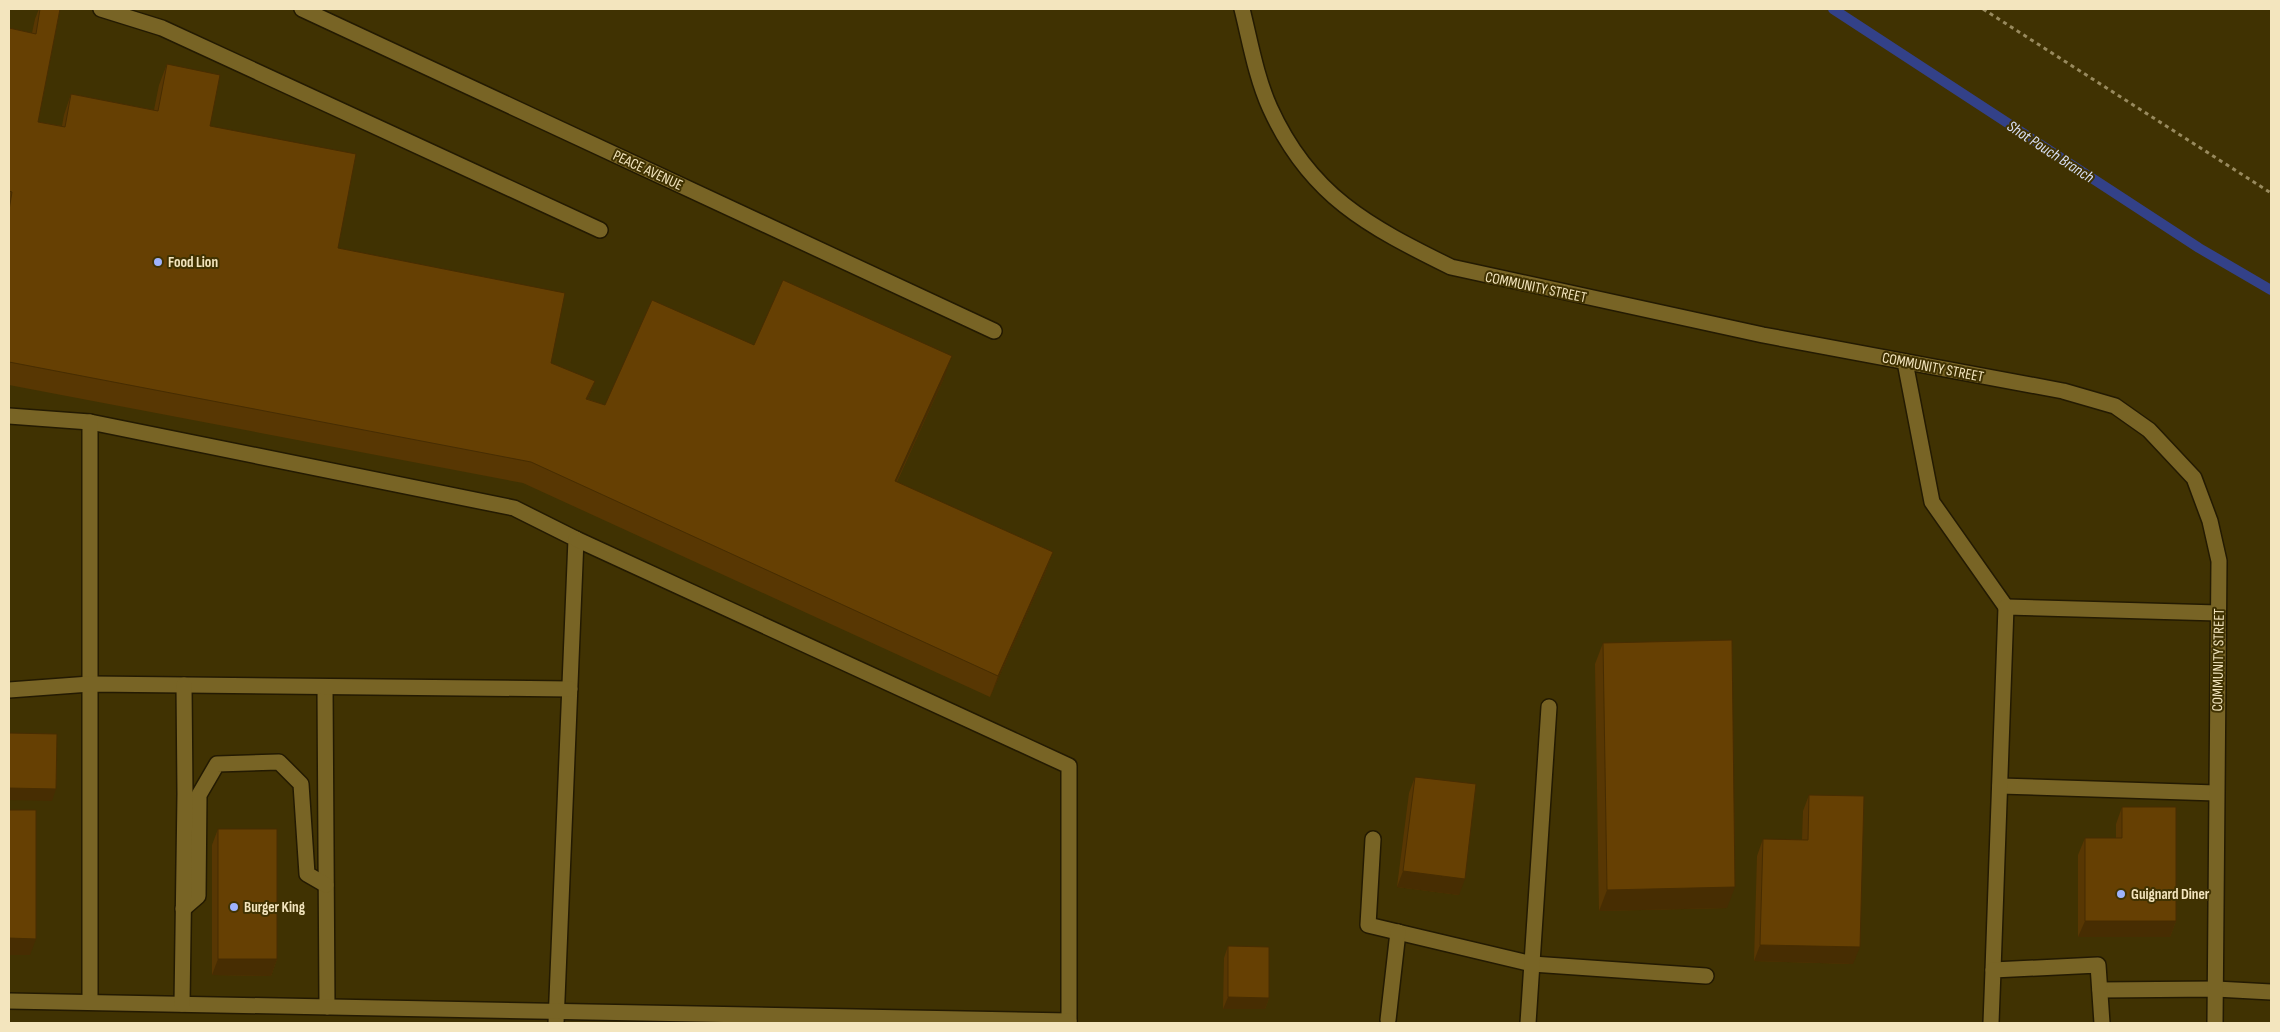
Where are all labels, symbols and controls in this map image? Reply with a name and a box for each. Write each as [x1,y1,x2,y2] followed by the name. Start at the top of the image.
[2003,117,2097,188] water label: Shot Pouch Branch
[610,146,686,195] street label: PEACE AVENUE
[168,253,218,272] place label: Food Lion
[152,256,164,268] marker: Food Lion
[1484,267,1588,307] street label: COMMUNITY STREET
[1881,348,1985,387] street label: COMMUNITY STREET
[2208,608,2229,712] street label: COMMUNITY STREET
[2131,885,2210,904] place label: Guignard Diner
[2115,888,2127,900] marker: Guignard Diner
[244,898,306,917] place label: Burger King
[228,901,240,913] marker: Burger King

